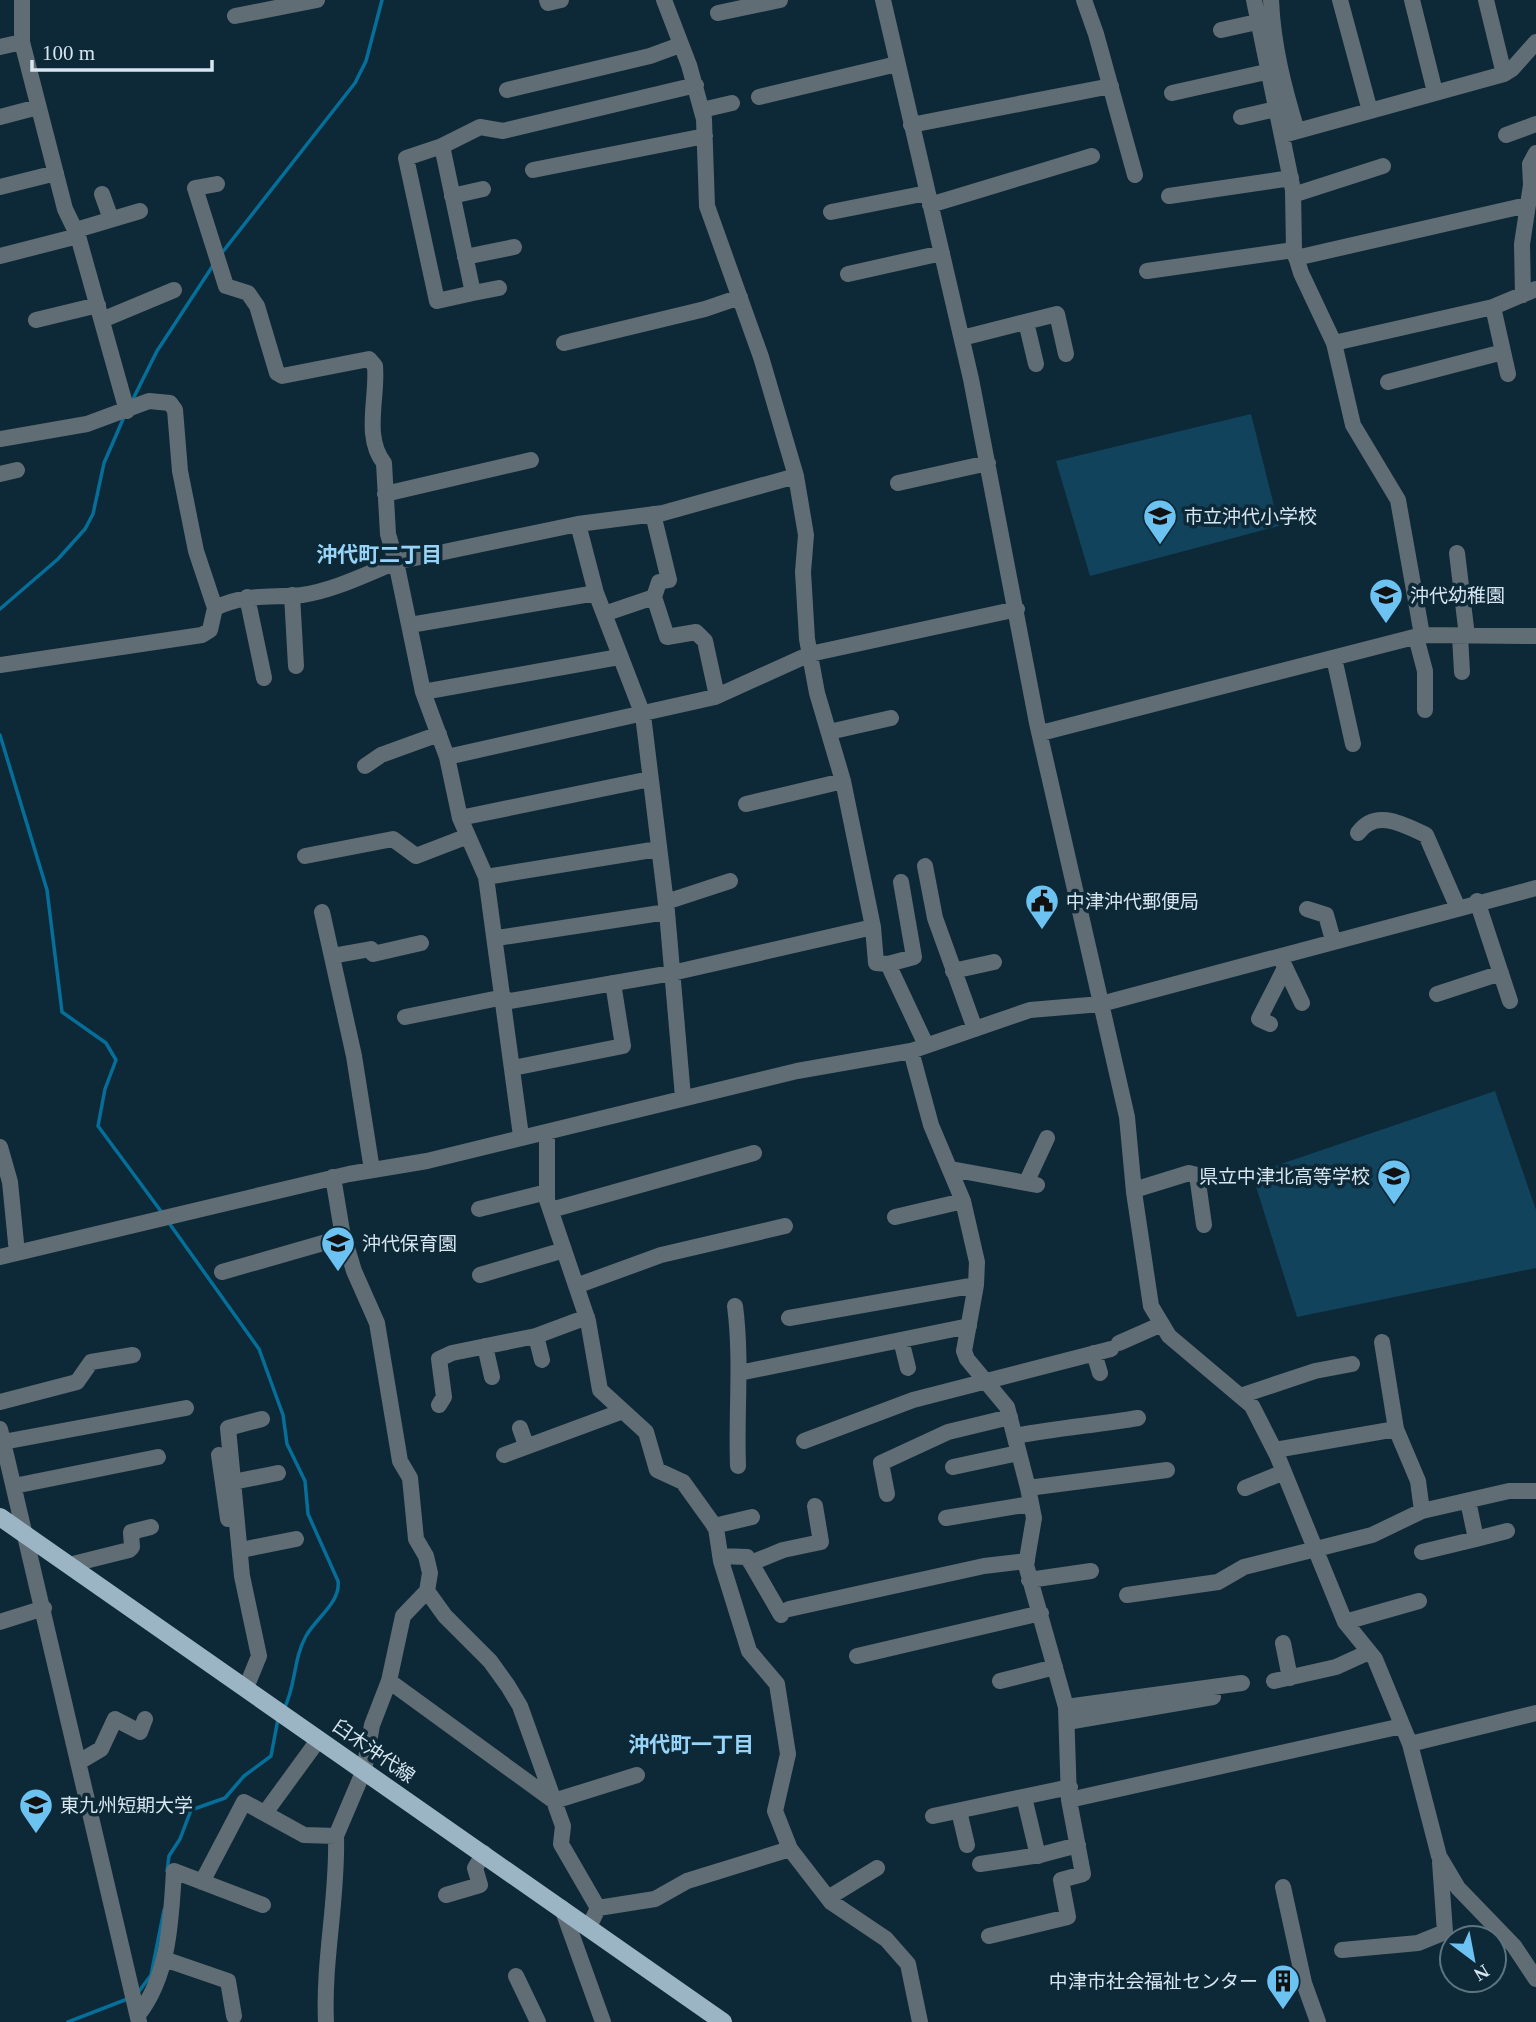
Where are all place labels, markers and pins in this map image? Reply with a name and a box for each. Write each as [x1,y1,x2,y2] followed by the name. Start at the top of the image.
[1141,497,1179,546] school or university icon: 市立沖代小学校
[1184,506,1317,527] place label: 市立沖代小学校
[1367,576,1405,625] school or university icon: 沖代幼稚園
[1410,585,1505,606] place label: 沖代幼稚園
[1023,882,1061,931] public building icon: 中津沖代郵便局
[1066,891,1199,912] place label: 中津沖代郵便局
[1375,1157,1413,1206] school or university icon: 県立中津北高等学校
[1199,1166,1370,1187] place label: 県立中津北高等学校
[319,1224,357,1273] school or university icon: 沖代保育園
[362,1233,457,1254] place label: 沖代保育園
[17,1786,55,1835] school or university icon: 東九州短期大学
[60,1795,193,1816] place label: 東九州短期大学
[1264,1962,1302,2011] building icon: 中津市社会福祉センター
[1049,1971,1258,1992] place label: 中津市社会福祉センター

